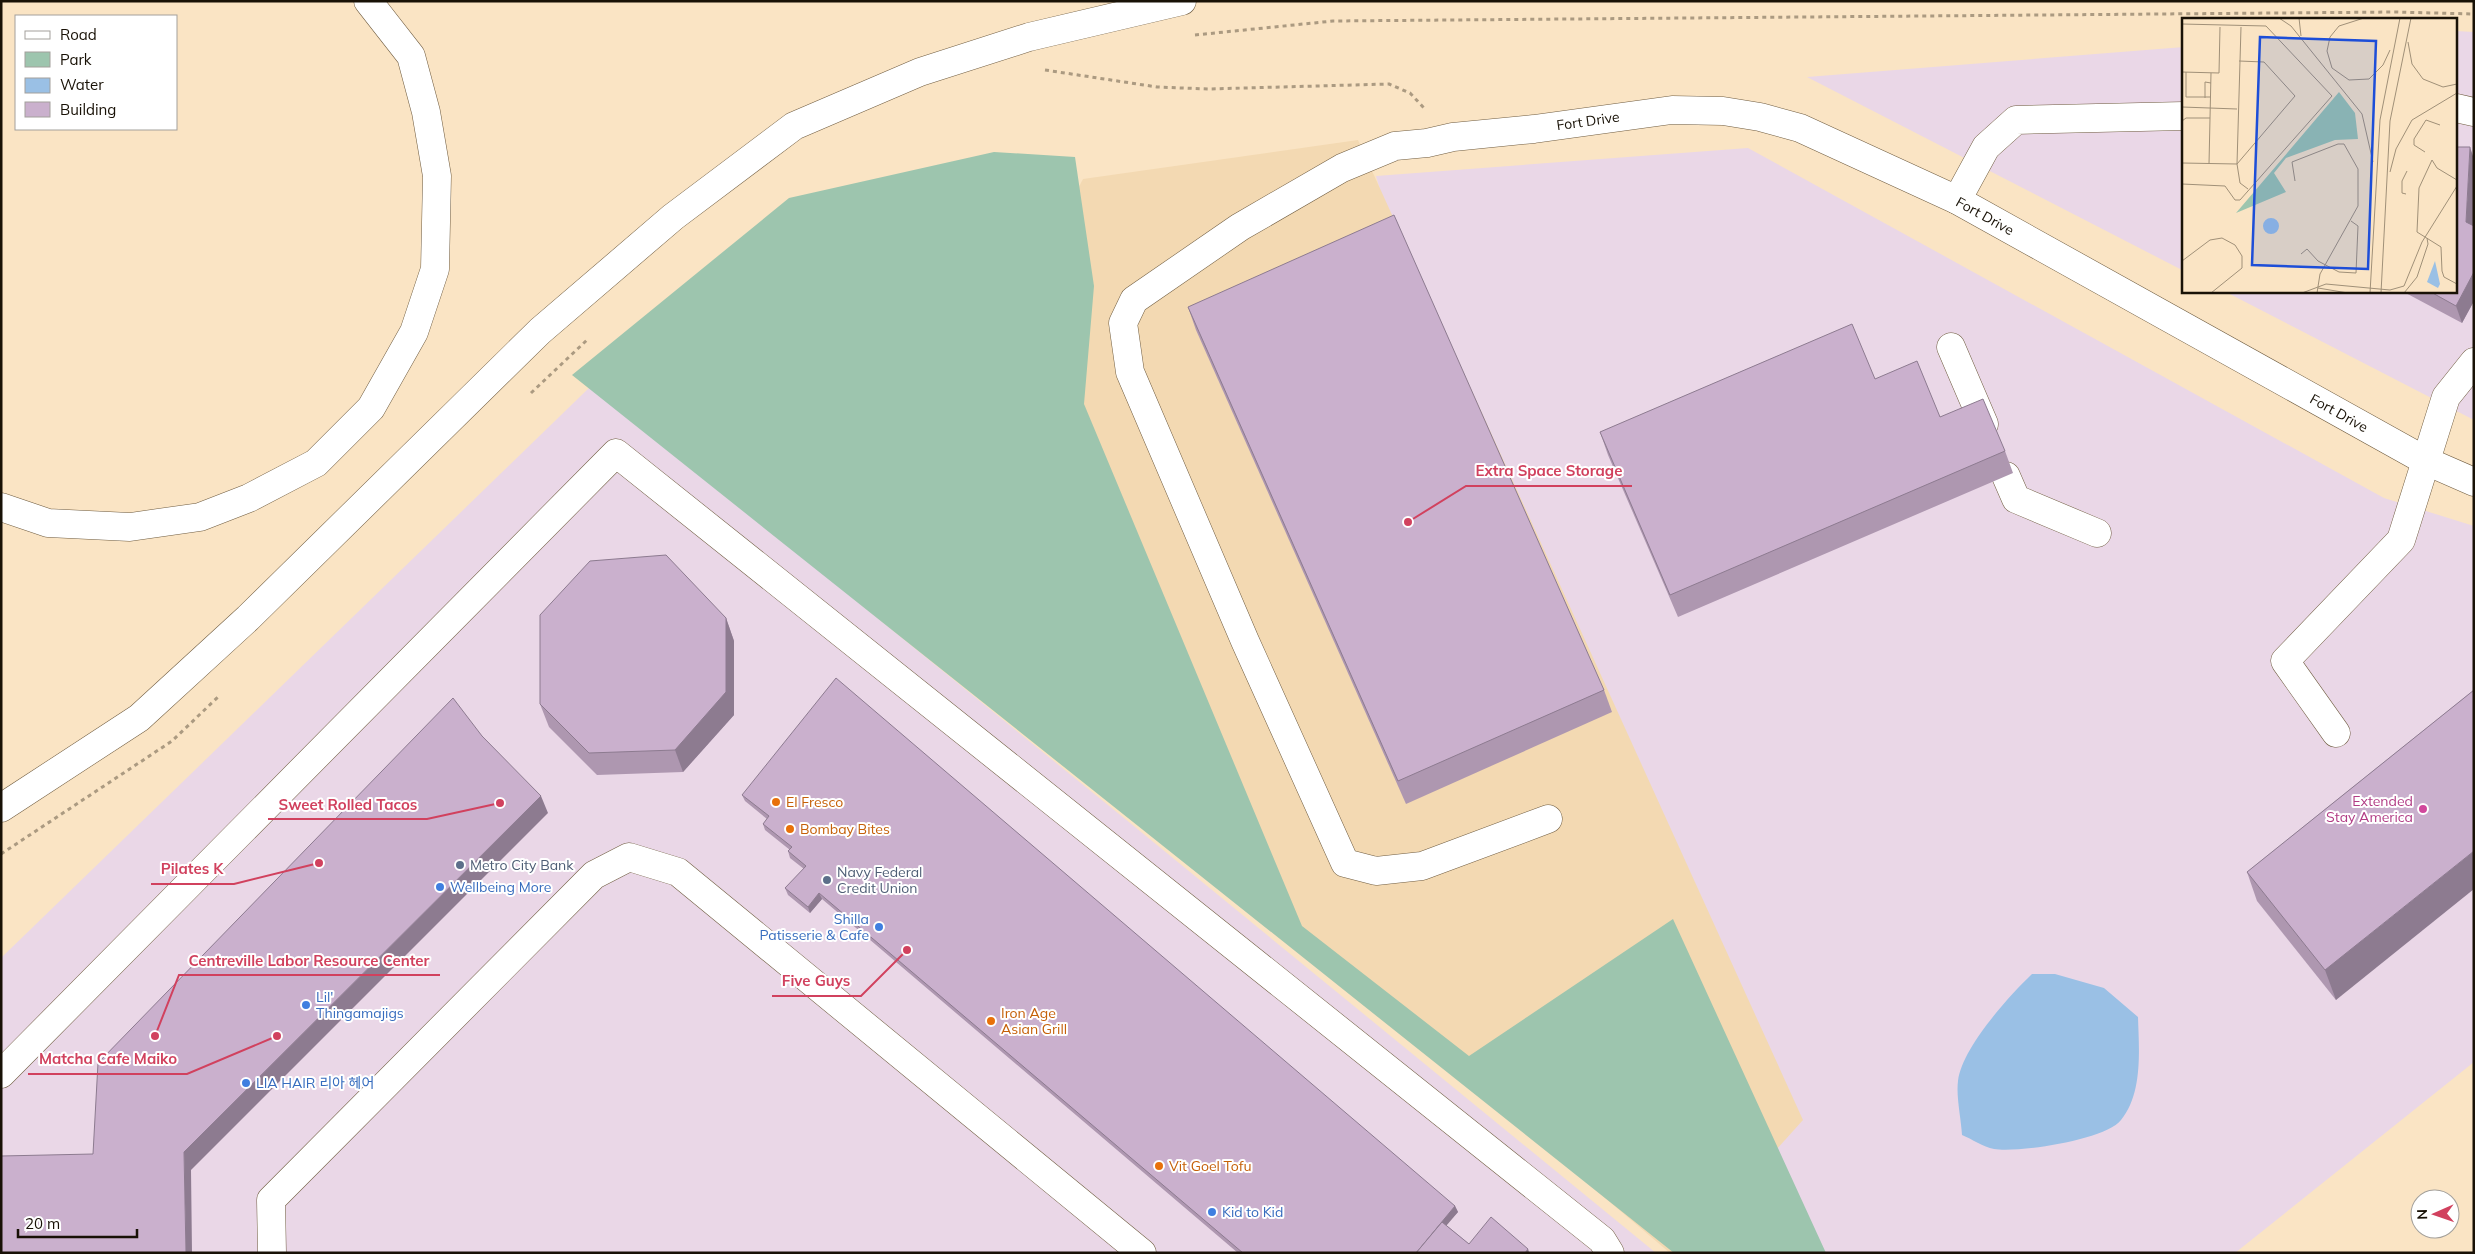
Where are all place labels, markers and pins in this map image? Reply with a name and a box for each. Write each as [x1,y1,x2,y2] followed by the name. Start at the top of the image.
[1466,456,1632,486] callout: Extra Space Storage
[268,789,427,819] callout: Sweet Rolled Tacos
[2326,792,2413,826] place label: Extended Stay America
[786,793,843,811] place label: El Fresco
[770,796,782,808] marker: El Fresco
[2417,803,2429,815] marker: Extended Stay America
[800,820,890,838] place label: Bombay Bites
[784,823,796,835] marker: Bombay Bites
[151,854,234,884] callout: Pilates K
[470,856,574,874] place label: Metro City Bank
[454,859,466,871] marker: Metro City Bank
[837,863,922,897] place label: Navy Federal Credit Union
[821,874,833,886] marker: Navy Federal Credit Union
[450,878,551,896] place label: Wellbeing More
[434,881,446,893] marker: Wellbeing More
[759,910,869,944] place label: Shilla Patisserie & Cafe
[873,921,885,933] marker: Shilla Patisserie & Cafe
[179,945,440,975] callout: Centreville Labor Resource Center
[772,966,861,996] callout: Five Guys
[316,988,404,1022] place label: Lil' Thingamajigs
[300,999,312,1011] marker: Lil' Thingamajigs
[1001,1004,1067,1038] place label: Iron Age Asian Grill
[985,1015,997,1027] marker: Iron Age Asian Grill
[28,1044,187,1074] callout: Matcha Cafe Maiko
[256,1074,374,1092] place label: LIA HAIR 리아 헤어
[240,1077,252,1089] marker: LIA HAIR 리아 헤어
[1169,1157,1252,1175] place label: Vit Goel Tofu
[1153,1160,1165,1172] marker: Vit Goel Tofu
[1222,1203,1283,1221] place label: Kid to Kid
[1206,1206,1218,1218] marker: Kid to Kid

